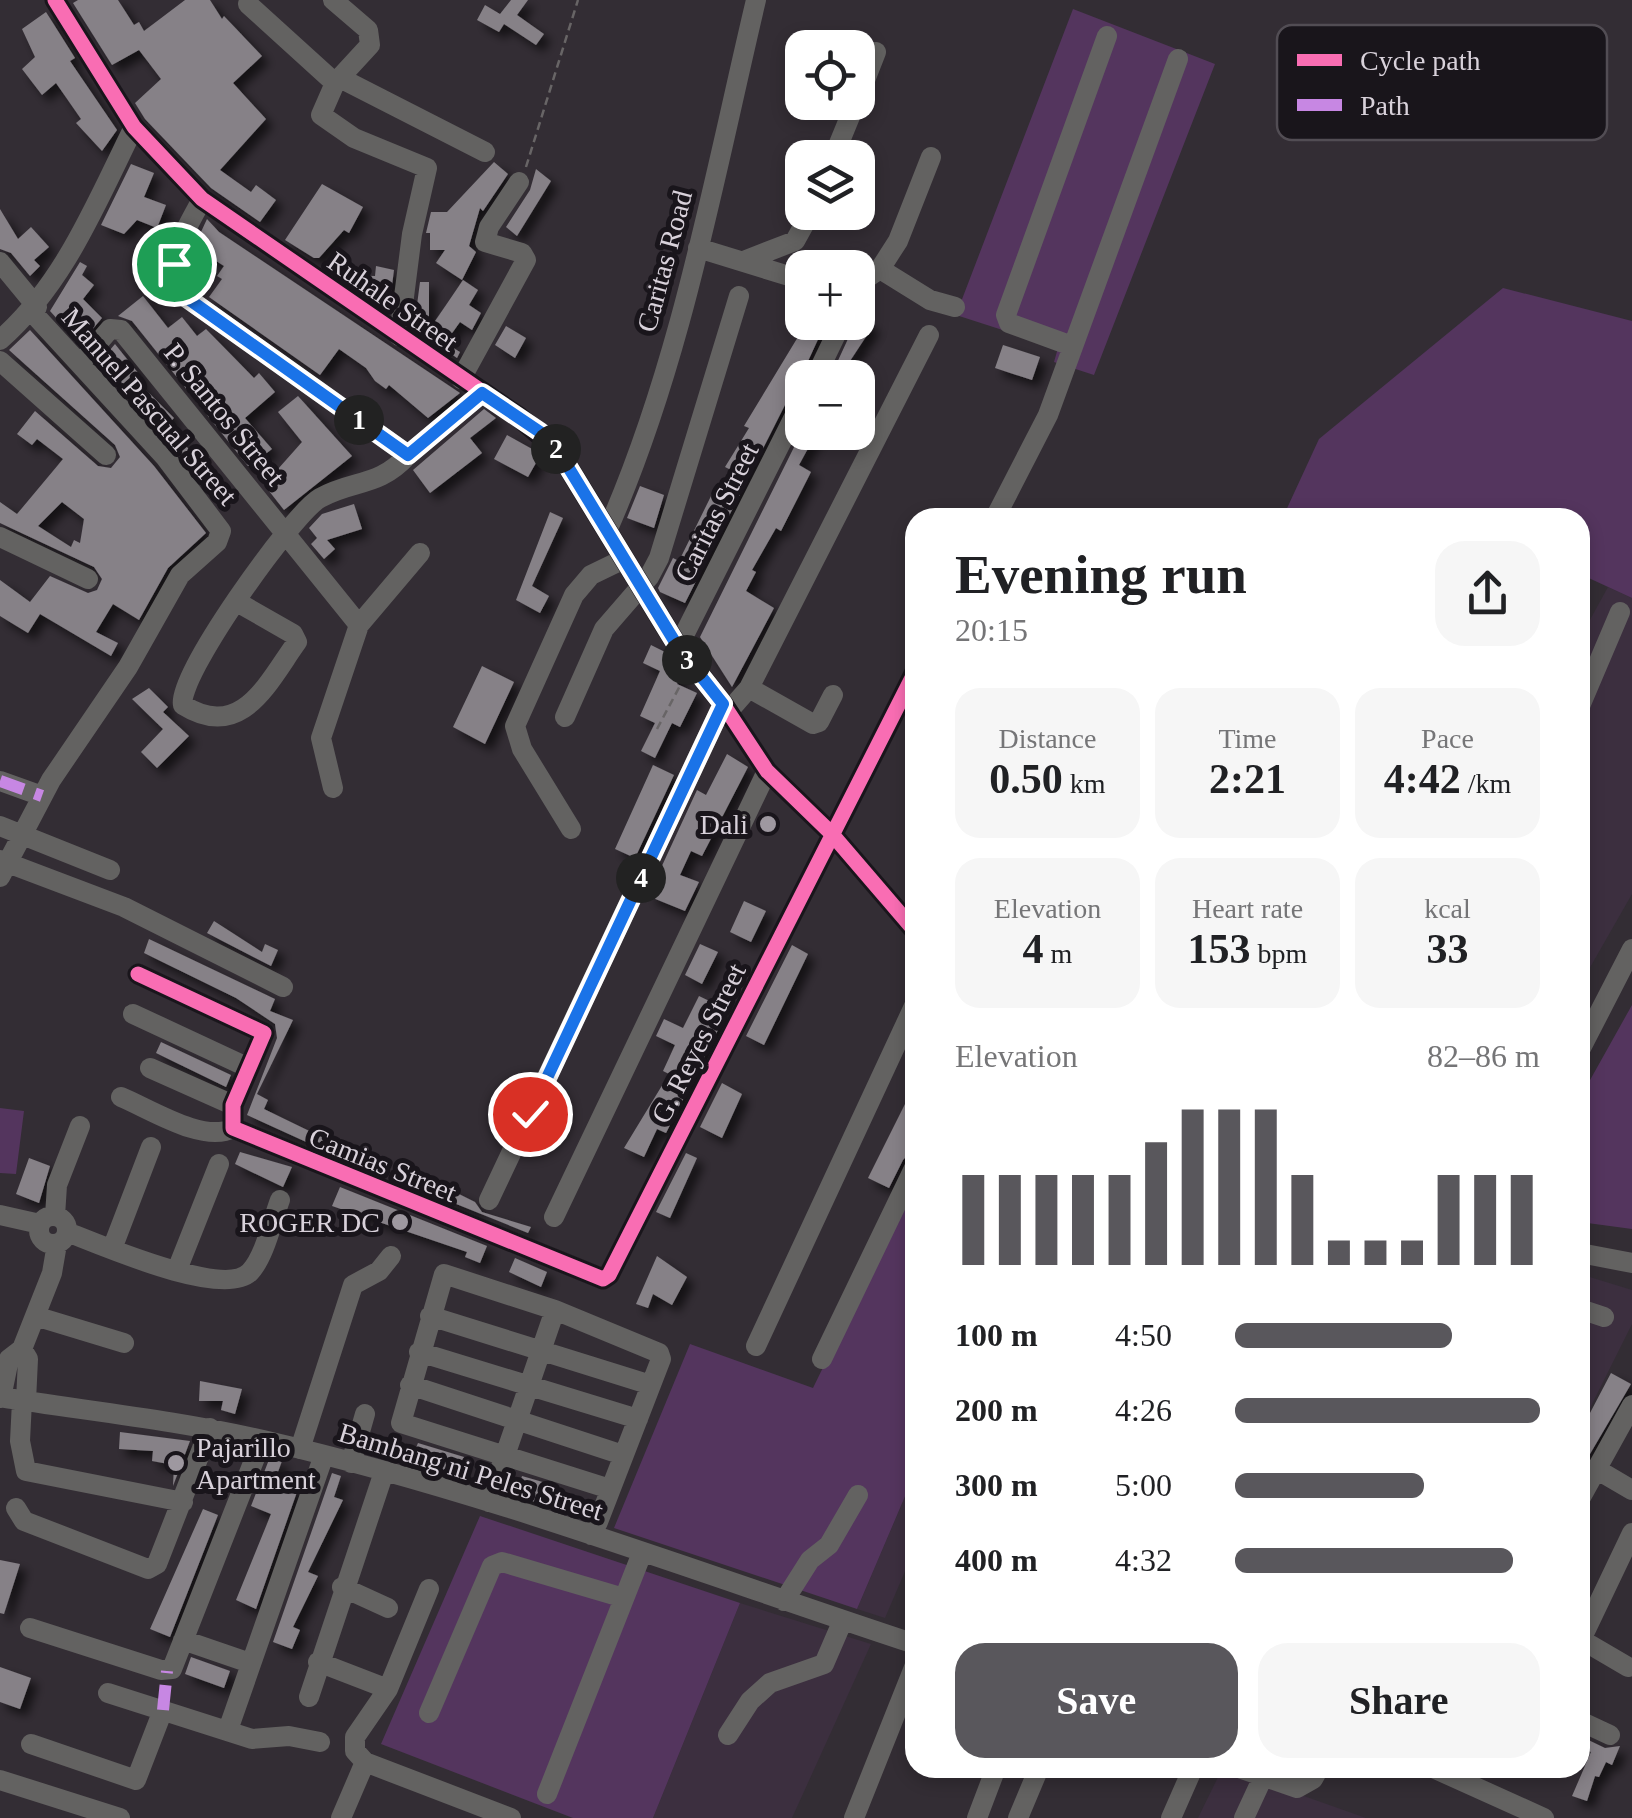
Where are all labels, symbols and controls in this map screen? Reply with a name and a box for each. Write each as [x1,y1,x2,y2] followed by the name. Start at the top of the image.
[1277,25,1607,140] legend
[785,30,875,450] map controls
[785,30,875,120] button: locate
[1360,45,1481,76] text: Cycle path
[1360,90,1410,121] text: Path
[785,140,875,230] button: layers
[631,187,698,335] street label: Caritas Road
[132,222,217,307] pin
[147,237,202,292] icon: arrive
[322,245,464,358] street label: Ruhale Street
[785,250,875,340] button: +
[56,302,244,511] street label: Manuel Pascual Street
[158,337,291,492] street label: P. Santos Street
[785,360,875,450] button: −
[334,395,384,445] pin: 1
[352,404,366,435] text: 1
[531,424,581,474] pin: 2
[549,433,563,464] text: 2
[668,437,765,587] street label: Caritas Street
[1435,541,1540,646] button: share
[955,544,1247,605] text: Evening run
[955,612,1028,648] text: 20:15
[662,635,712,685] pin: 3
[680,644,694,675] text: 3
[999,723,1096,754] text: Distance
[1218,723,1277,754] text: Time
[1421,723,1474,754] text: Pace
[989,756,1063,802] text: 0.50
[1209,756,1286,802] text: 2:21
[1384,756,1461,802] text: 4:42
[1063,768,1106,799] text: km
[1461,768,1511,799] text: /km
[700,809,748,840] place label: Dali
[757,813,779,835] marker: Dali
[616,853,666,903] pin: 4
[634,862,648,893] text: 4
[994,893,1101,924] text: Elevation
[1192,893,1303,924] text: Heart rate
[1424,893,1471,924] text: kcal
[1023,926,1044,972] text: 4
[1188,926,1251,972] text: 153
[1427,926,1469,972] text: 33
[1044,938,1072,969] text: m
[1251,938,1307,969] text: bpm
[645,958,752,1128] street label: G. Reyes Street
[955,1038,1078,1074] text: Elevation
[1427,1038,1540,1074] text: 82–86 m
[488,1072,573,1157] pin
[503,1087,558,1142] icon: check
[305,1121,461,1208] street label: Camias Street
[239,1207,380,1238] place label: ROGER DC
[389,1211,411,1233] marker: ROGER DC
[955,1317,1038,1353] text: 100 m
[1115,1317,1172,1353] text: 4:50
[955,1392,1038,1428] text: 200 m
[1115,1392,1172,1428] text: 4:26
[335,1417,607,1526] street label: Bambang ni Peles Street
[196,1432,316,1495] place label: Pajarillo Apartment
[165,1452,187,1474] marker: Pajarillo Apartment
[955,1467,1038,1503] text: 300 m
[1115,1467,1172,1503] text: 5:00
[955,1542,1038,1578] text: 400 m
[1115,1542,1172,1578] text: 4:32
[955,1643,1238,1758] button: Save
[1258,1643,1540,1758] button: Share

